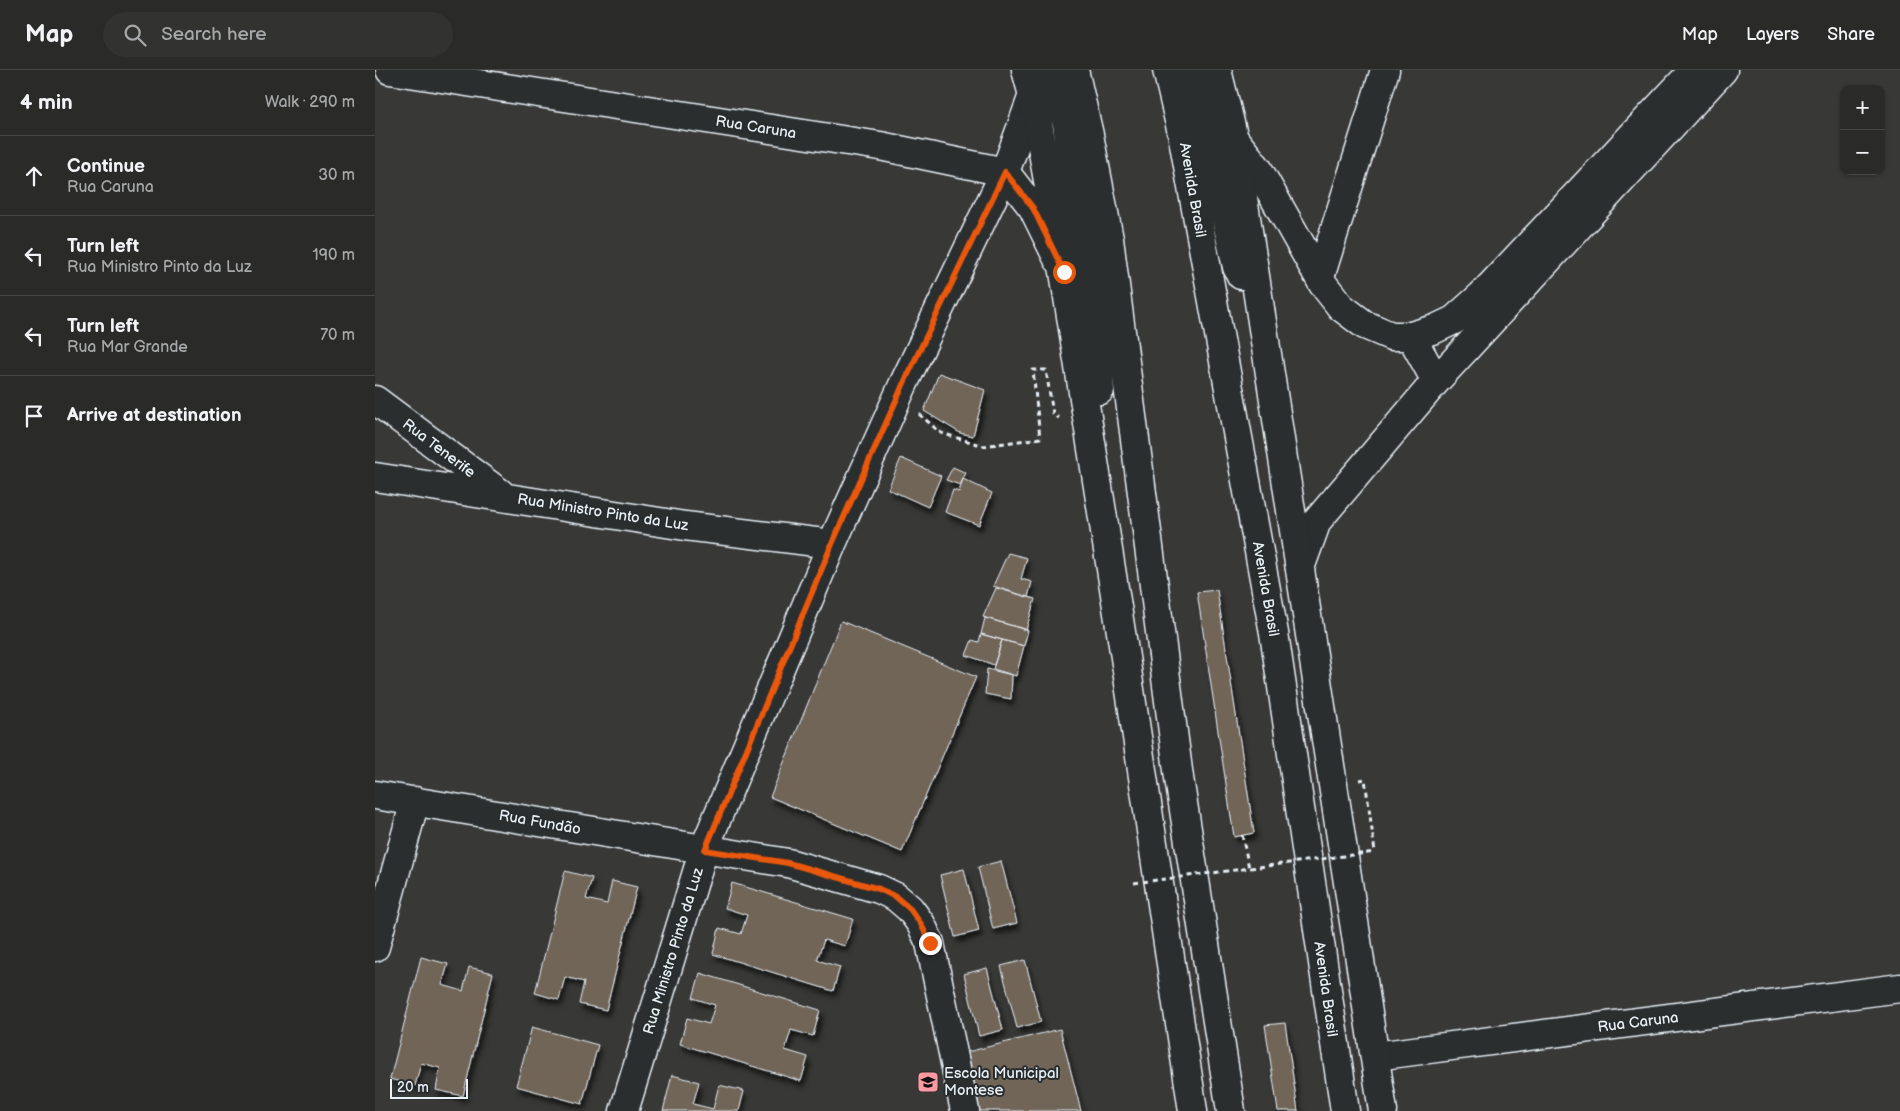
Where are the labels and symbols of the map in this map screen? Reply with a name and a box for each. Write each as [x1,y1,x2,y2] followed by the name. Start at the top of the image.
[714,112,798,143] street label: Rua Caruna
[1175,141,1210,239] street label: Avenida Brasil
[1053,261,1076,284] route start
[398,415,479,482] street label: Rua Tenerife
[516,490,691,536] street label: Rua Ministro Pinto da Luz
[1248,540,1283,638] street label: Avenida Brasil
[497,806,582,839] street label: Rua Fundão
[639,865,708,1037] street label: Rua Ministro Pinto da Luz
[919,932,942,955] route end
[1309,940,1342,1038] street label: Avenida Brasil
[1596,1008,1680,1037] street label: Rua Caruna
[944,1064,1059,1100] place label: Escola Municipal Montese
[916,1070,940,1094] school or university icon: Escola Municipal Montese
[390,1076,467,1099] scale bar

